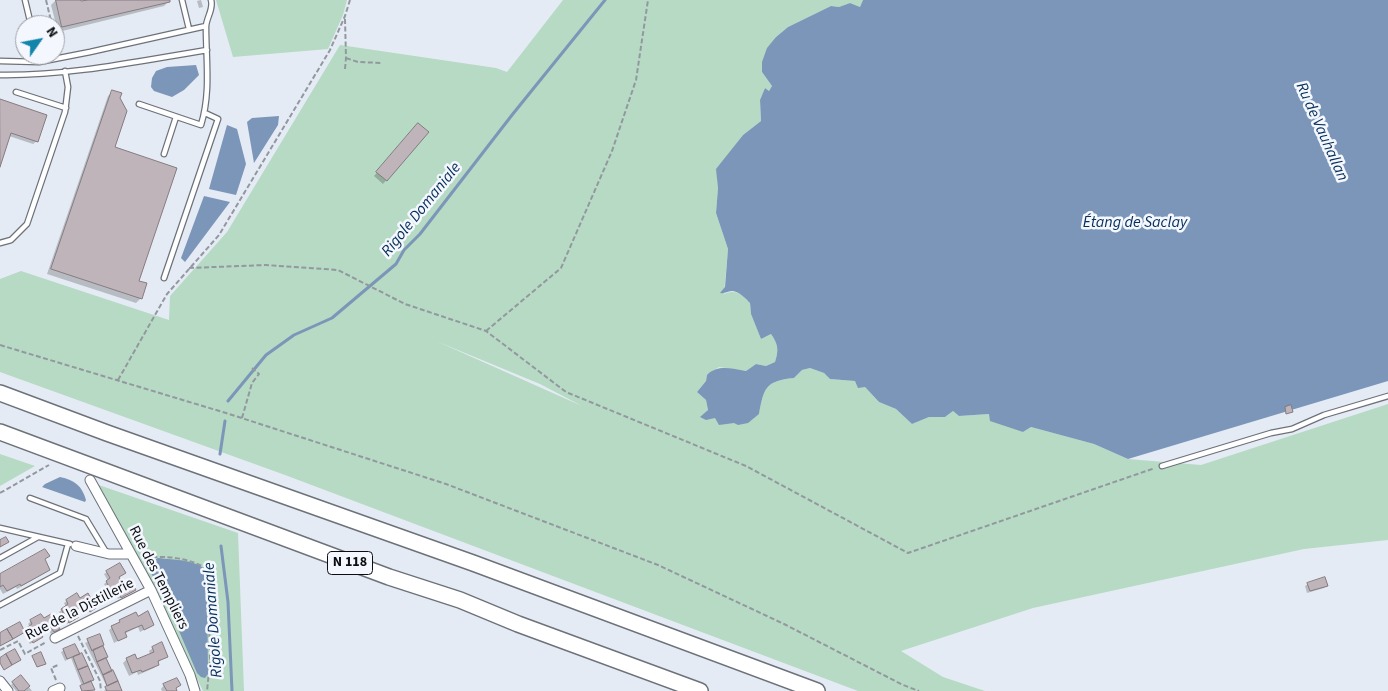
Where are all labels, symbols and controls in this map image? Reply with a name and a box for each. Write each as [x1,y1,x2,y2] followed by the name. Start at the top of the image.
[15,15,65,65] north arrow
[41,23,63,42] text: N
[1291,80,1351,184] water label: Ru de Vauhallan
[378,159,466,261] water label: Rigole Domaniale
[1083,213,1187,233] water label: Étang de Saclay
[124,523,192,633] street label: Rue des Templiers
[328,552,372,574] road number: N 118
[200,562,228,678] water label: Rigole Domaniale
[23,575,137,645] street label: Rue de la Distillerie

